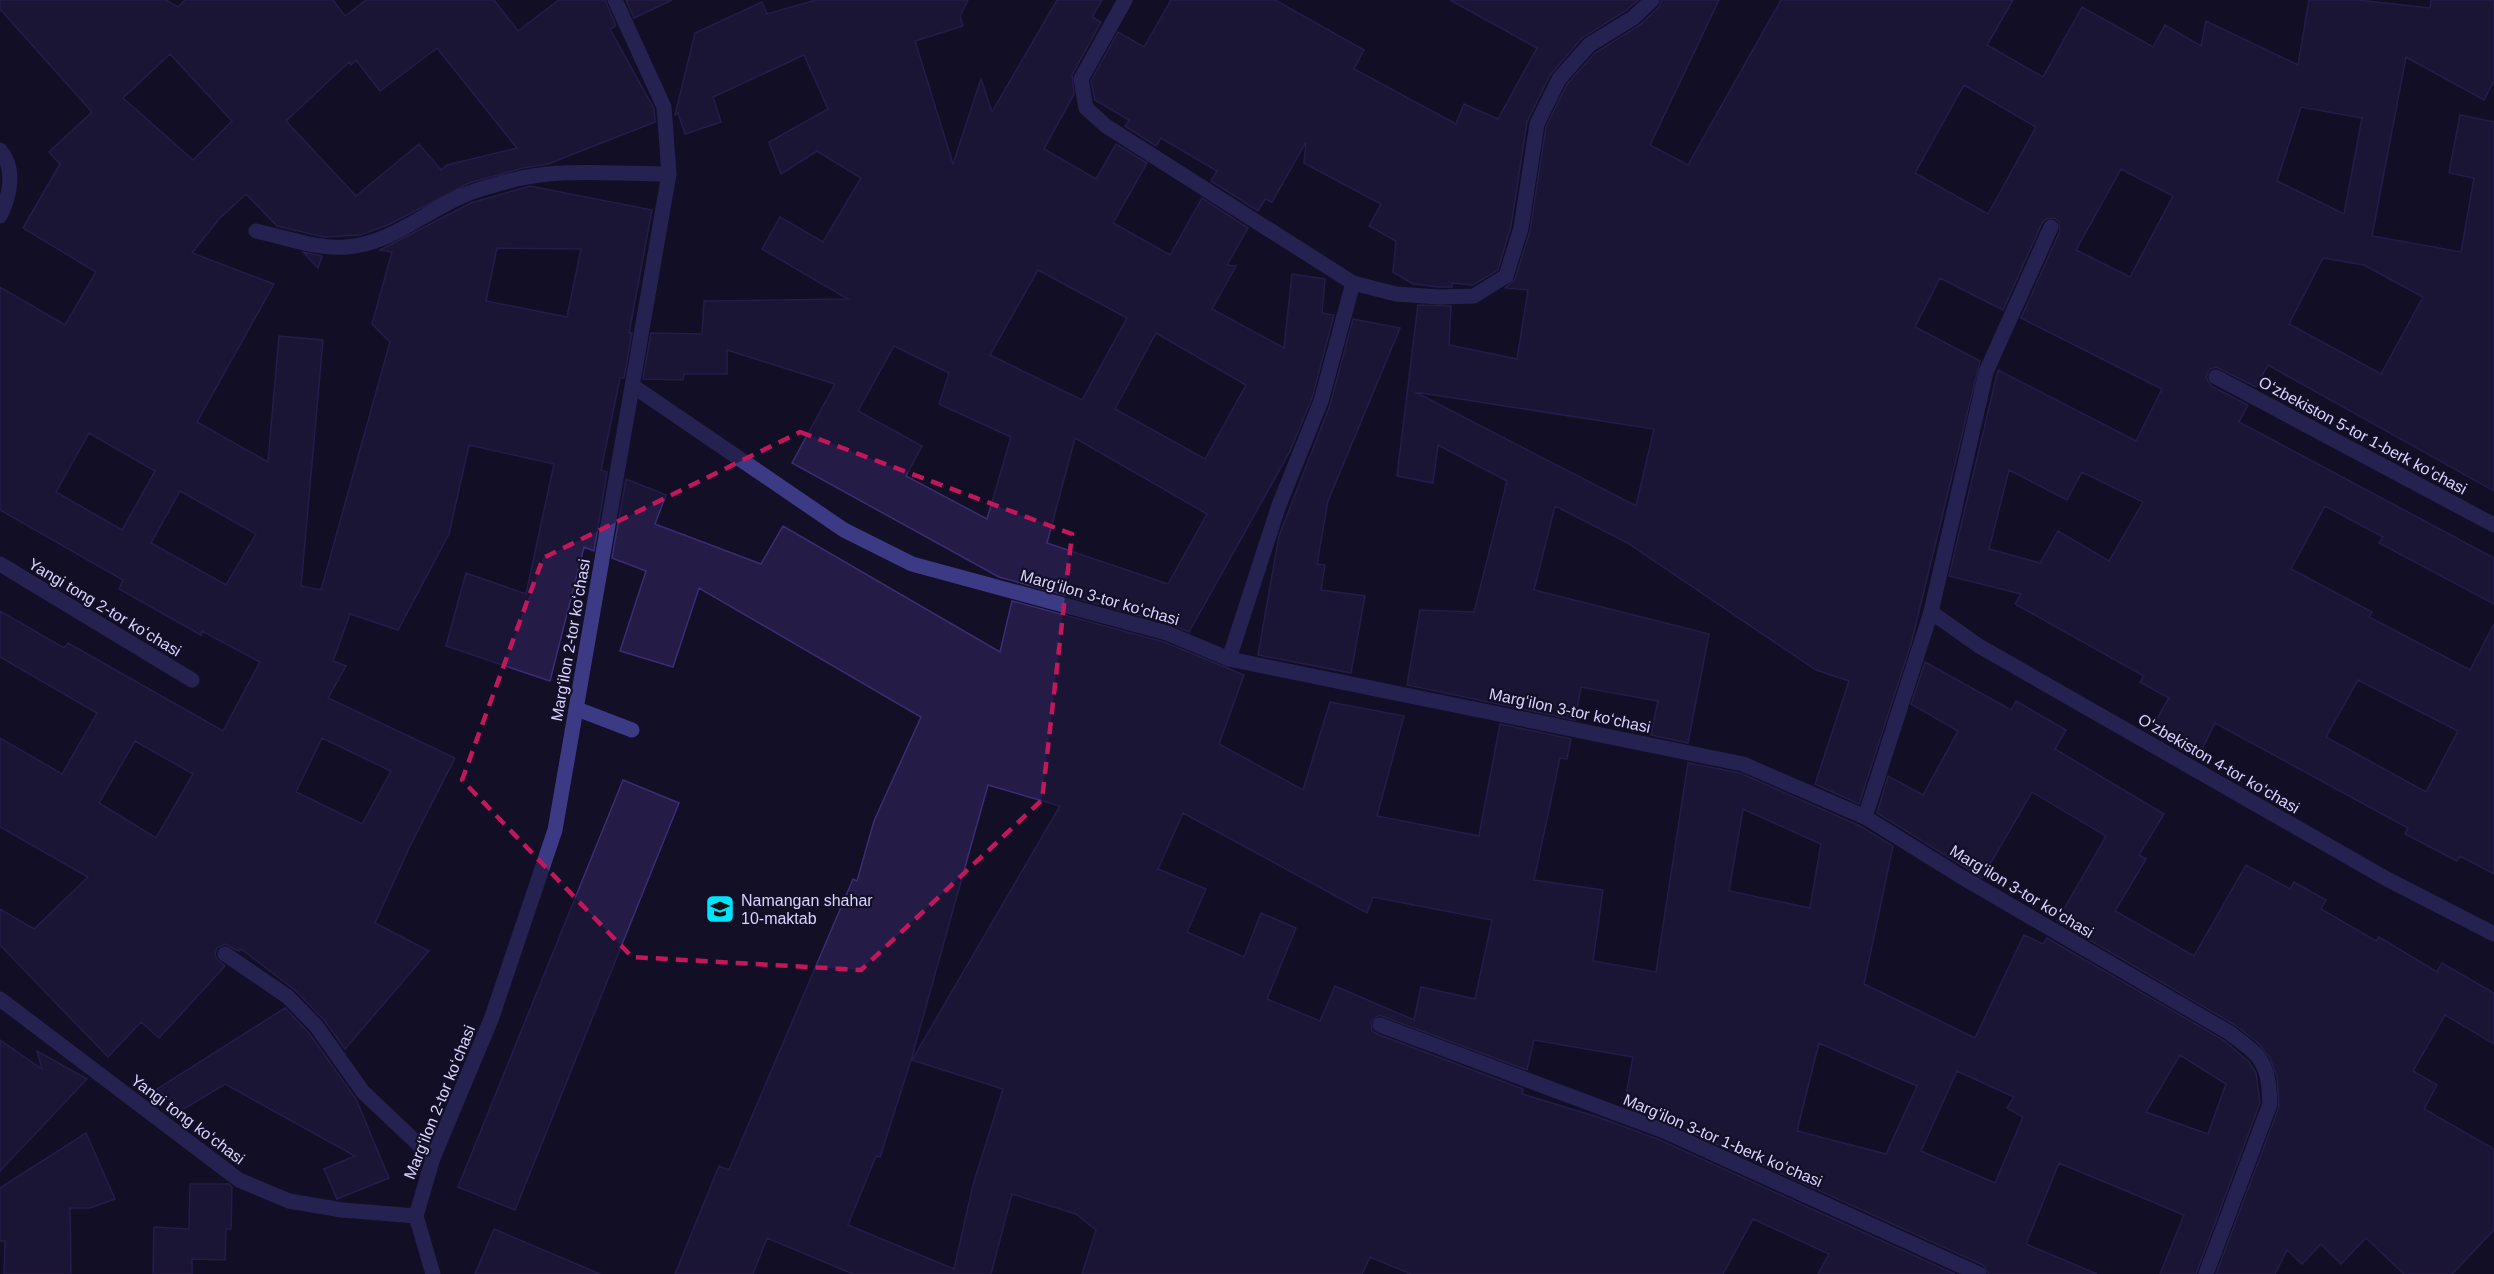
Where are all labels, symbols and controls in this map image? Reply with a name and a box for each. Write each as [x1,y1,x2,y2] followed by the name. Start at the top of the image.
[2256,373,2470,498] street label: Oʻzbekiston 5-tor 1-berk koʻchasi
[25,555,184,660] street label: Yangi tong 2-tor koʻchasi
[548,558,593,723] street label: Margʻilon 2-tor koʻchasi
[1018,567,1181,628] street label: Margʻilon 3-tor koʻchasi
[1488,685,1652,736] street label: Margʻilon 3-tor koʻchasi
[2135,710,2302,817] street label: Oʻzbekiston 4-tor koʻchasi
[1947,842,2097,941] street label: Margʻilon 3-tor koʻchasi
[741,892,873,927] place label: Namangan shahar 10-maktab
[704,893,736,925] school or university icon: Namangan shahar 10-maktab
[401,1023,478,1182] street label: Margʻilon 2-tor koʻchasi
[128,1071,248,1168] street label: Yangi tong koʻchasi
[1621,1091,1825,1190] street label: Margʻilon 3-tor 1-berk koʻchasi

